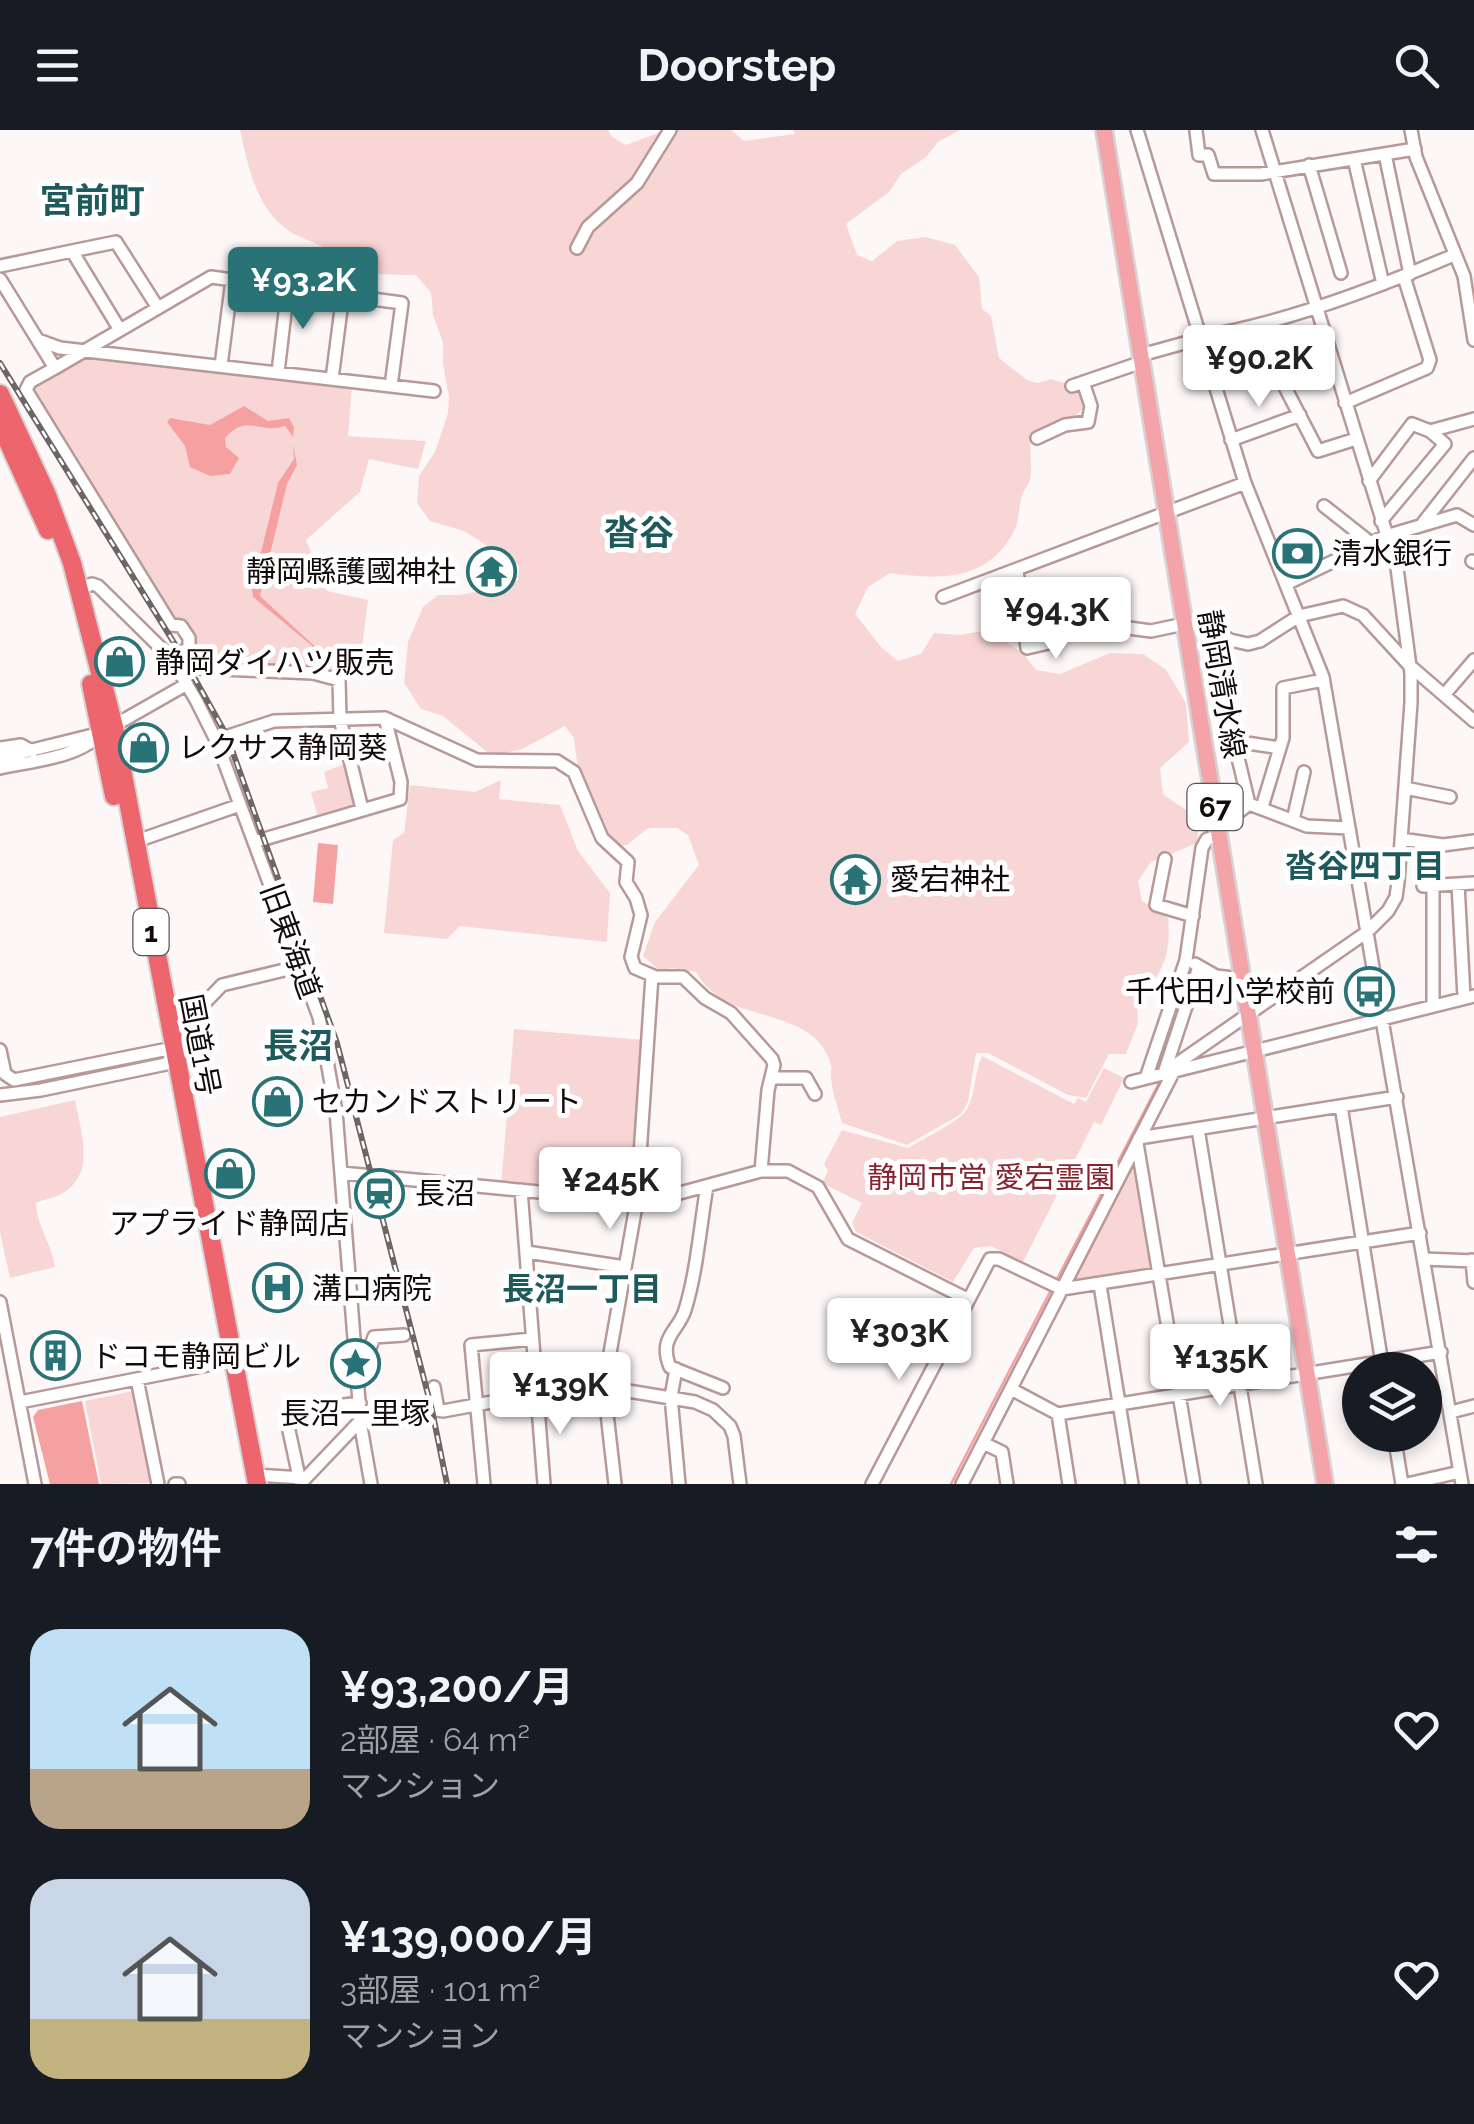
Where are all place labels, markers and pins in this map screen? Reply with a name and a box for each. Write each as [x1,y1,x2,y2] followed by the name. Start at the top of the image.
[222,247,384,332] pin: ¥93.2K
[1178,325,1340,410] pin: ¥90.2K
[1271,527,1323,579] bank icon: 清水銀行
[1332,536,1452,571] place label: 清水銀行
[465,545,517,597] temple icon: 靜岡縣護國神社
[246,554,456,589] place label: 靜岡縣護國神社
[975,577,1137,662] pin: ¥94.3K
[94,636,146,688] shop icon: 静岡ダイハツ販売
[155,645,394,680] place label: 静岡ダイハツ販売
[117,721,169,773] shop icon: レクサス静岡葵
[178,730,387,765] place label: レクサス静岡葵
[829,853,881,905] temple icon: 愛宕神社
[890,862,1010,897] place label: 愛宕神社
[1344,965,1396,1017] bus stop icon: 千代田小学校前
[1125,974,1335,1009] place label: 千代田小学校前
[251,1075,303,1127] shop icon: セカンドストリート
[312,1084,582,1119] place label: セカンドストリート
[540,1147,680,1232] pin: ¥245K
[203,1148,255,1200] shop icon: アプライド静岡店
[354,1167,406,1219] station icon: 長沼
[415,1176,475,1211] place label: 長沼
[109,1206,349,1241] place label: アプライド静岡店
[251,1262,303,1314] hospital icon: 溝口病院
[312,1271,432,1306] place label: 溝口病院
[829,1298,969,1383] pin: ¥303K
[1150,1324,1290,1409] pin: ¥135K
[30,1330,82,1382] building icon: ドコモ静岡ビル
[329,1338,381,1390] place icon: 長沼一里塚
[91,1339,301,1374] place label: ドコモ静岡ビル
[490,1352,630,1437] pin: ¥139K
[280,1396,430,1431] place label: 長沼一里塚

